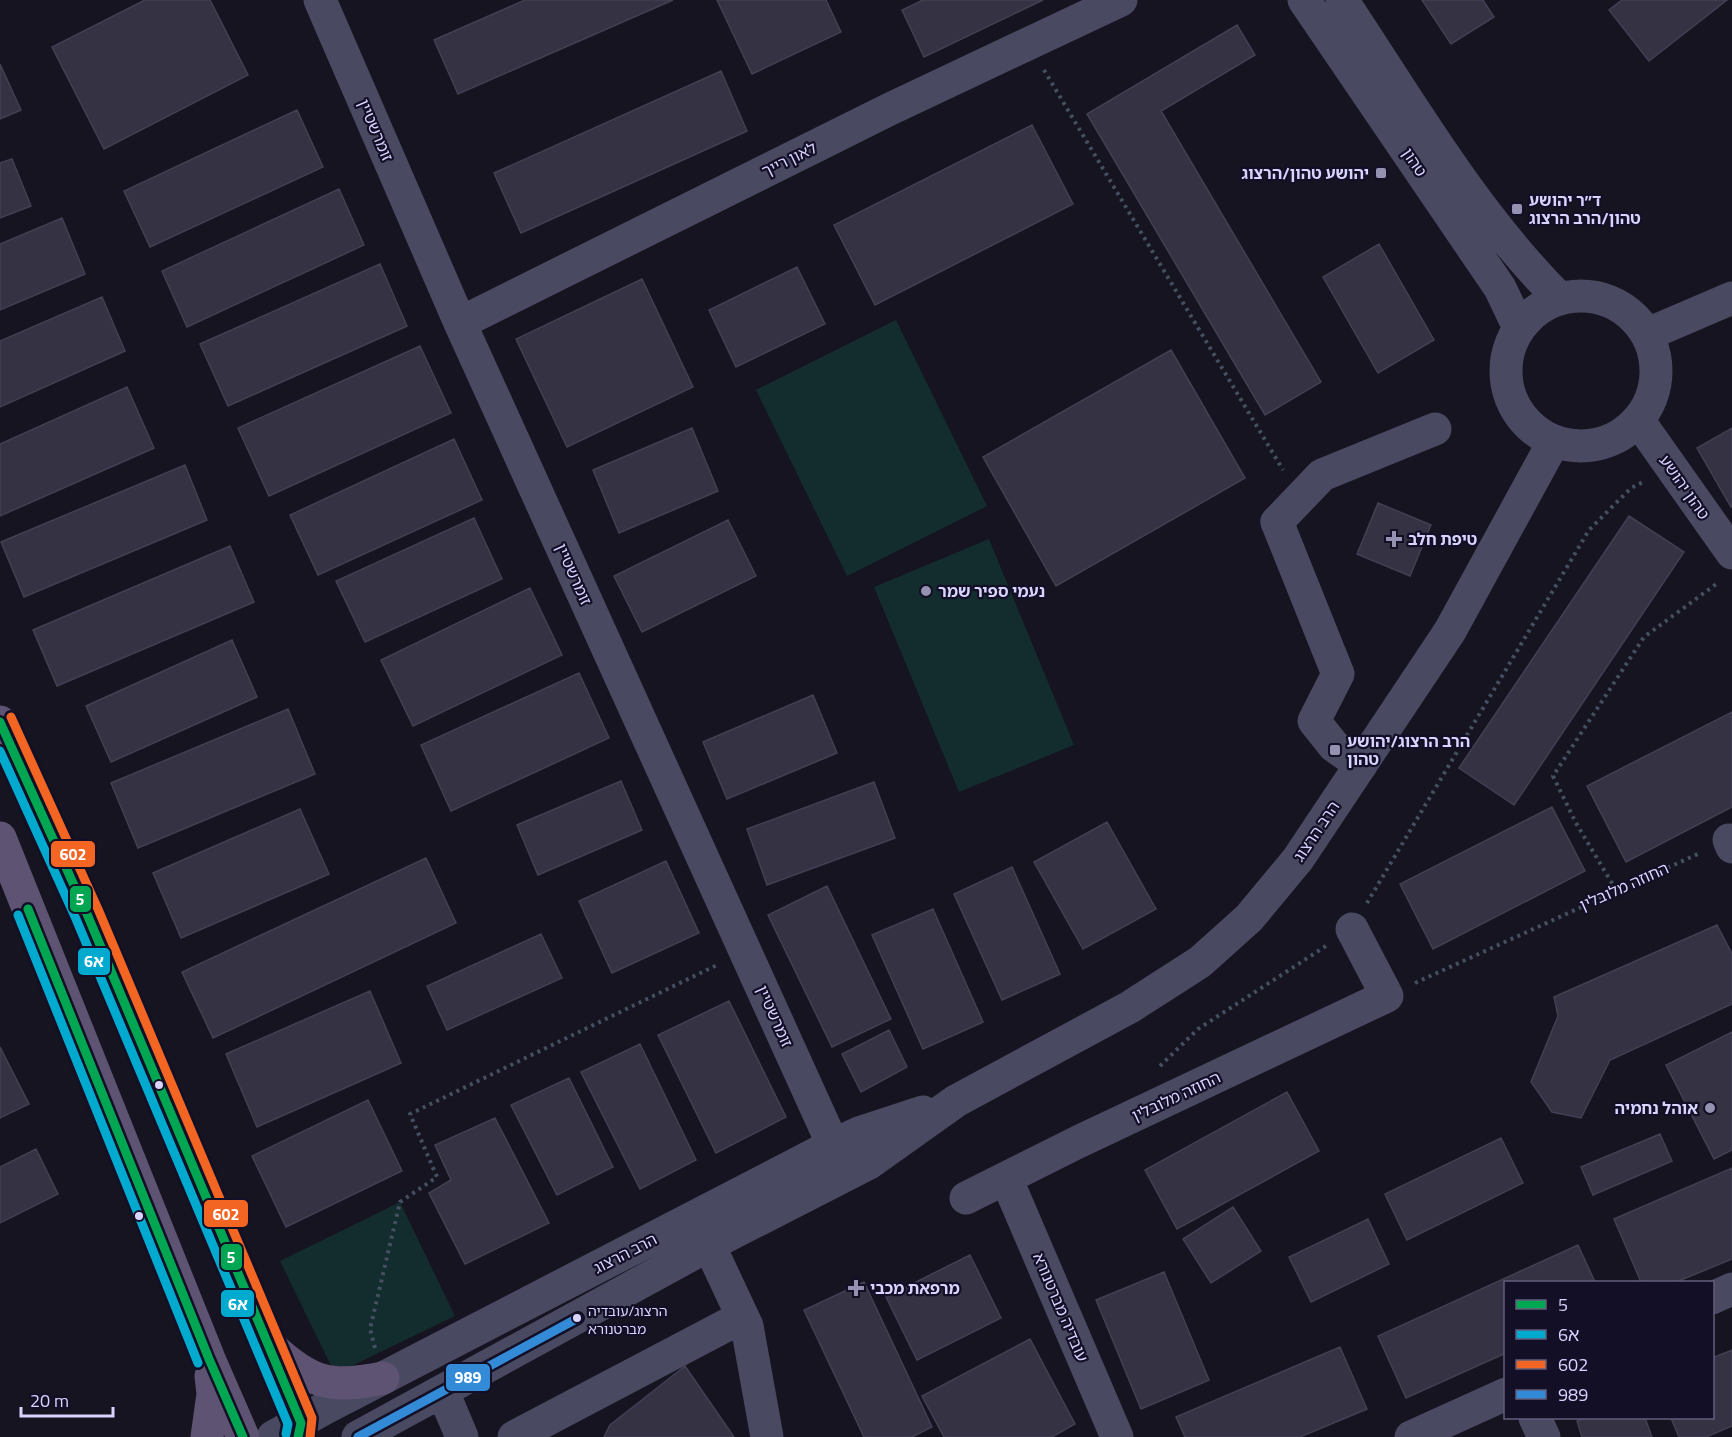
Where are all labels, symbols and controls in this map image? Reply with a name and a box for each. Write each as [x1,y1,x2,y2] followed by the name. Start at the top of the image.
[352,95,400,165] street label: זומרשטיין
[757,135,821,183] street label: לאון רייך
[1397,143,1433,181] street label: טהון
[1242,161,1369,185] place label: יהושע טהון/הרצוג
[1374,166,1388,180] marker: יהושע טהון/הרצוג
[1529,188,1641,230] place label: ד״ר יהושע טהון/הרב הרצוג
[1510,202,1524,216] marker: ד״ר יהושע טהון/הרב הרצוג
[1654,450,1716,524] street label: טהון יהושע
[1408,527,1477,551] place label: טיפת חלב
[1385,530,1403,548] marker: טיפת חלב
[550,539,598,609] street label: זומרשטיין
[938,579,1045,603] place label: נעמי ספיר שמר
[919,584,933,598] marker: נעמי ספיר שמר
[1347,729,1470,771] place label: הרב הרצוג/יהושע טהון
[1328,743,1342,757] marker: הרב הרצוג/יהושע טהון
[1287,796,1345,866] street label: הרב הרצוג
[50,840,96,868] line badge: 602
[60,842,86,866] text: 602
[1576,856,1672,916] street label: החוזה מלובלין
[69,885,92,913] line badge: 5
[76,887,85,911] text: 5
[77,947,111,976] line badge: 6א
[84,949,104,973] text: 6א
[751,981,799,1051] street label: זומרשטיין
[1128,1065,1224,1127] street label: החוזה מלובלין
[153,1079,165,1091] unlabelled marker
[1615,1096,1698,1120] place label: אוהל נחמיה
[1703,1101,1717,1115] marker: אוהל נחמיה
[203,1199,249,1228] line badge: 602
[213,1202,239,1226] text: 602
[133,1210,145,1222] unlabelled marker
[589,1227,661,1279] street label: הרב הרצוג
[220,1243,243,1271] line badge: 5
[227,1245,236,1269] text: 5
[1027,1249,1095,1365] street label: עובדיה מברטנורא
[870,1276,960,1300] place label: מרפאת מכבי
[847,1279,865,1297] marker: מרפאת מכבי
[1504,1281,1714,1419] legend
[220,1289,255,1318] line badge: 6א
[1558,1291,1568,1318] text: 5
[228,1292,248,1316] text: 6א
[588,1300,668,1339] place label: הרצוג/עובדיה מברטנורא
[571,1312,583,1324] marker: הרצוג/עובדיה מברטנורא
[1558,1321,1579,1348] text: 6א
[1558,1351,1588,1378] text: 602
[445,1363,491,1392] line badge: 989
[455,1365,481,1389] text: 989
[21,1380,112,1418] scale bar
[1558,1381,1588,1408] text: 989
[30,1387,69,1414] text: 20 m

